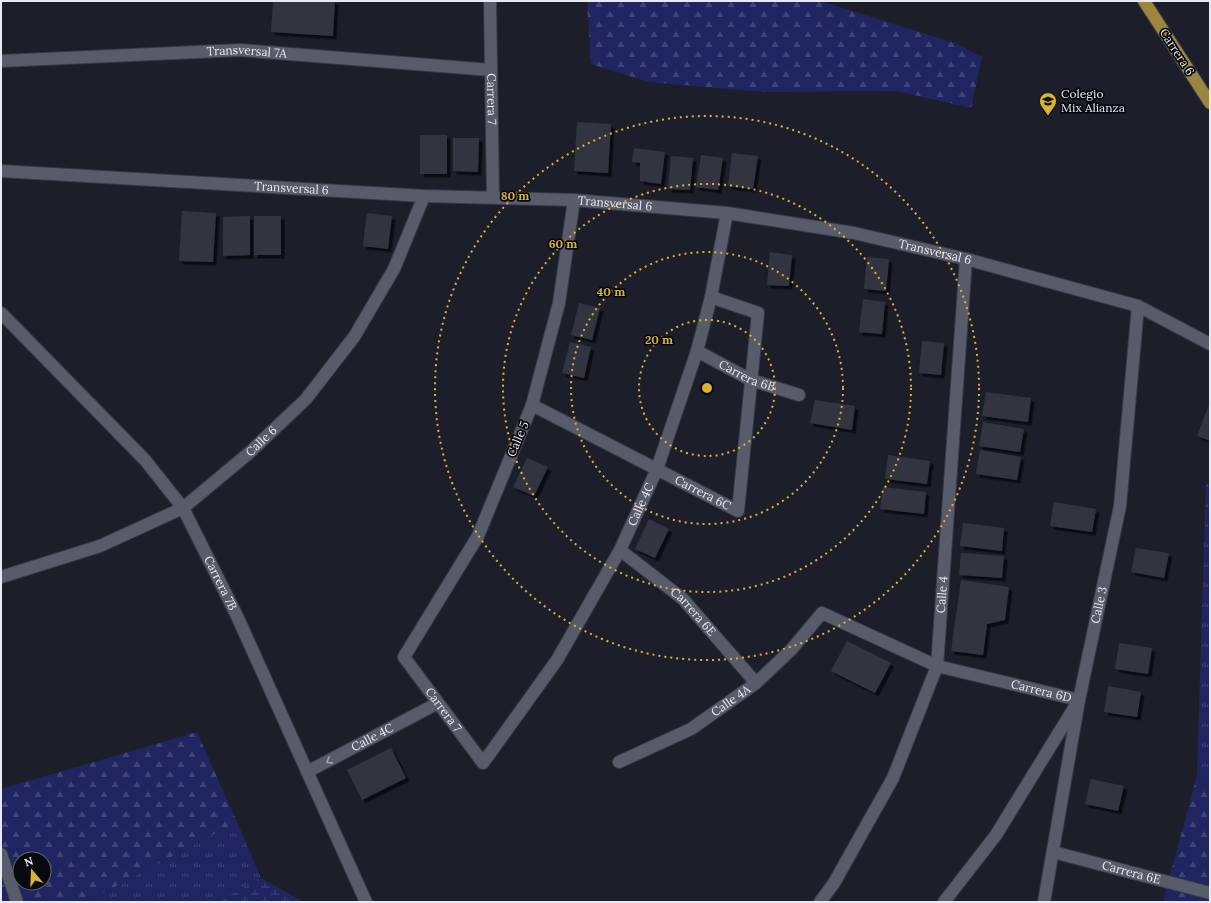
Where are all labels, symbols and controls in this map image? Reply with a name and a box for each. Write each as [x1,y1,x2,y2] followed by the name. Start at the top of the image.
[1157,26,1198,78] street label: Carrera 6
[206,42,288,61] street label: Transversal 7A
[484,73,500,125] street label: Carrera 7
[1061,86,1125,115] place label: Colegio Mix Alianza
[1038,91,1058,116] school or university icon: Colegio Mix Alianza
[254,178,329,197] street label: Transversal 6
[501,188,529,203] text: 80 m
[577,192,653,214] street label: Transversal 6
[549,236,577,251] text: 60 m
[897,236,973,267] street label: Transversal 6
[597,284,625,299] text: 40 m
[645,332,673,347] text: 20 m
[716,356,777,394] street label: Carrera 6B
[700,381,714,395] centre of rings
[503,419,532,459] street label: Calle 5
[242,422,280,459] street label: Calle 6
[672,472,734,513] street label: Carrera 6C
[624,480,657,528] street label: Calle 4C
[201,553,241,613] street label: Carrera 7B
[933,575,950,614] street label: Calle 4
[668,584,719,639] street label: Carrera 6E
[1087,585,1110,625] street label: Calle 3
[1010,676,1073,705] street label: Carrera 6D
[708,681,754,719] street label: Calle 4A
[422,684,465,735] street label: Carrera 7
[349,720,396,754] street label: Calle 4C
[326,756,333,763] one-way arrow
[12,851,52,891] north arrow
[22,853,36,870] text: N
[1100,857,1163,887] street label: Carrera 6E

